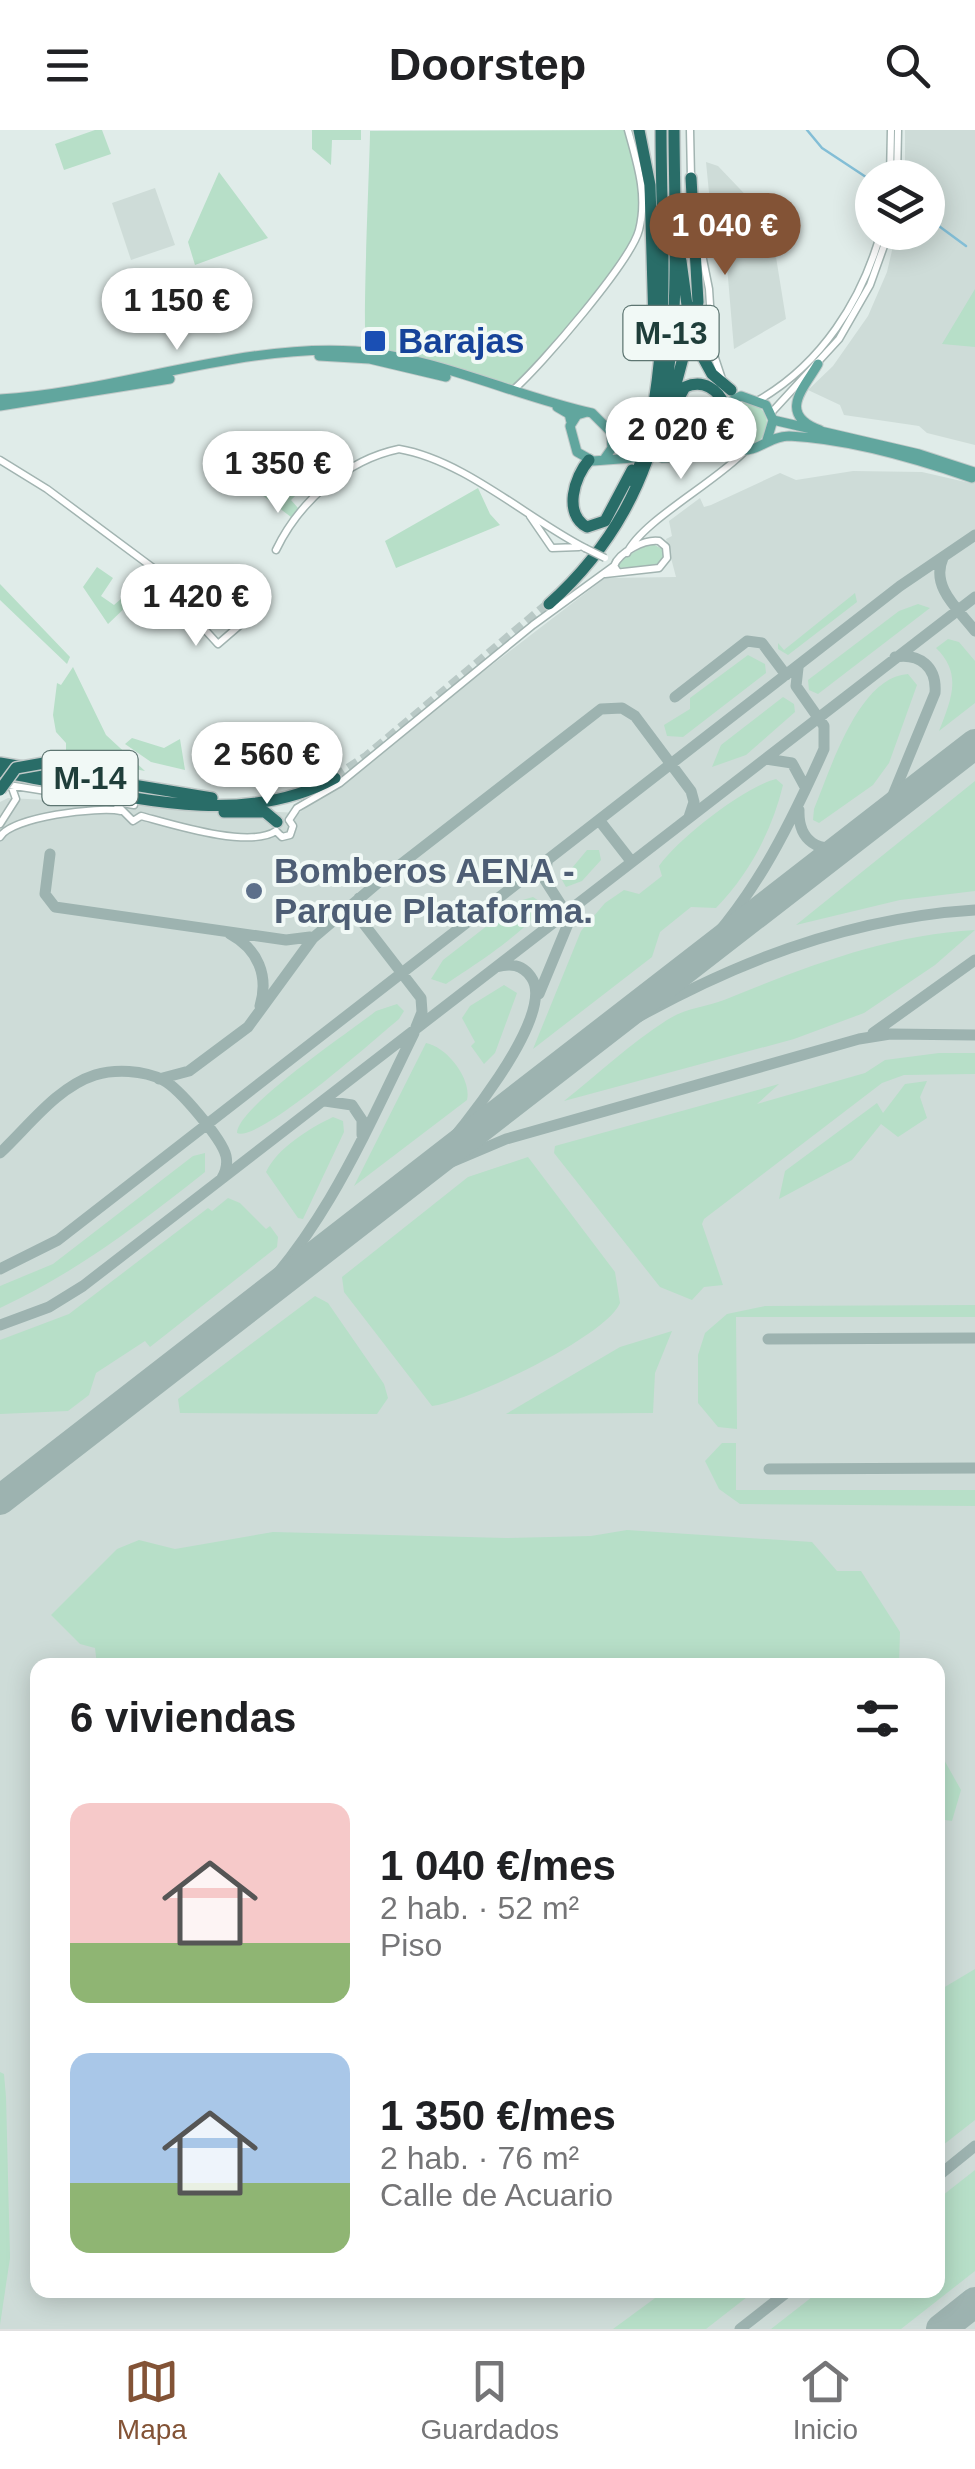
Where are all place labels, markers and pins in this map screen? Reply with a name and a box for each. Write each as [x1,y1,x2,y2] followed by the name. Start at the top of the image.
[633,193,817,278] pin: 1 040 €
[85,268,269,353] pin: 1 150 €
[398,321,524,360] place label: Barajas
[362,328,388,354] marker: Barajas
[589,397,773,482] pin: 2 020 €
[186,431,370,516] pin: 1 350 €
[104,564,288,649] pin: 1 420 €
[175,722,359,807] pin: 2 560 €
[274,851,593,930] place label: Bomberos AENA - Parque Plataforma.
[243,880,265,902] marker: Bomberos AENA - Parque Plataforma.

